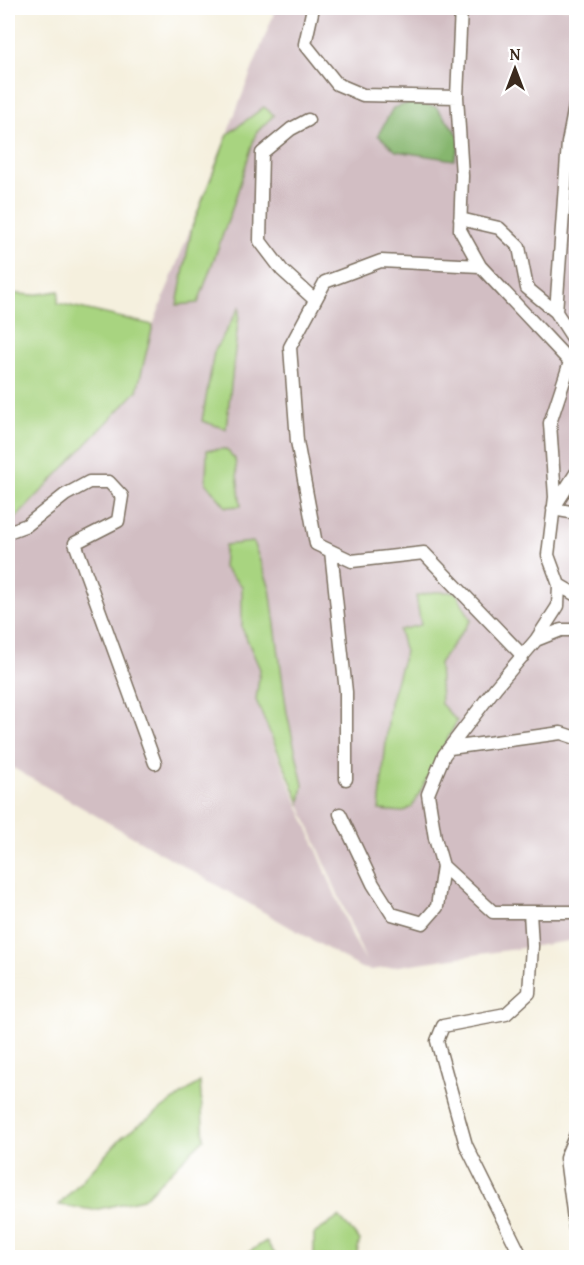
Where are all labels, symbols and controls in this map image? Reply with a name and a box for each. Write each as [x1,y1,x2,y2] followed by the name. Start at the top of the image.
[485,39,545,99] north arrow
[510,42,521,66] text: N

